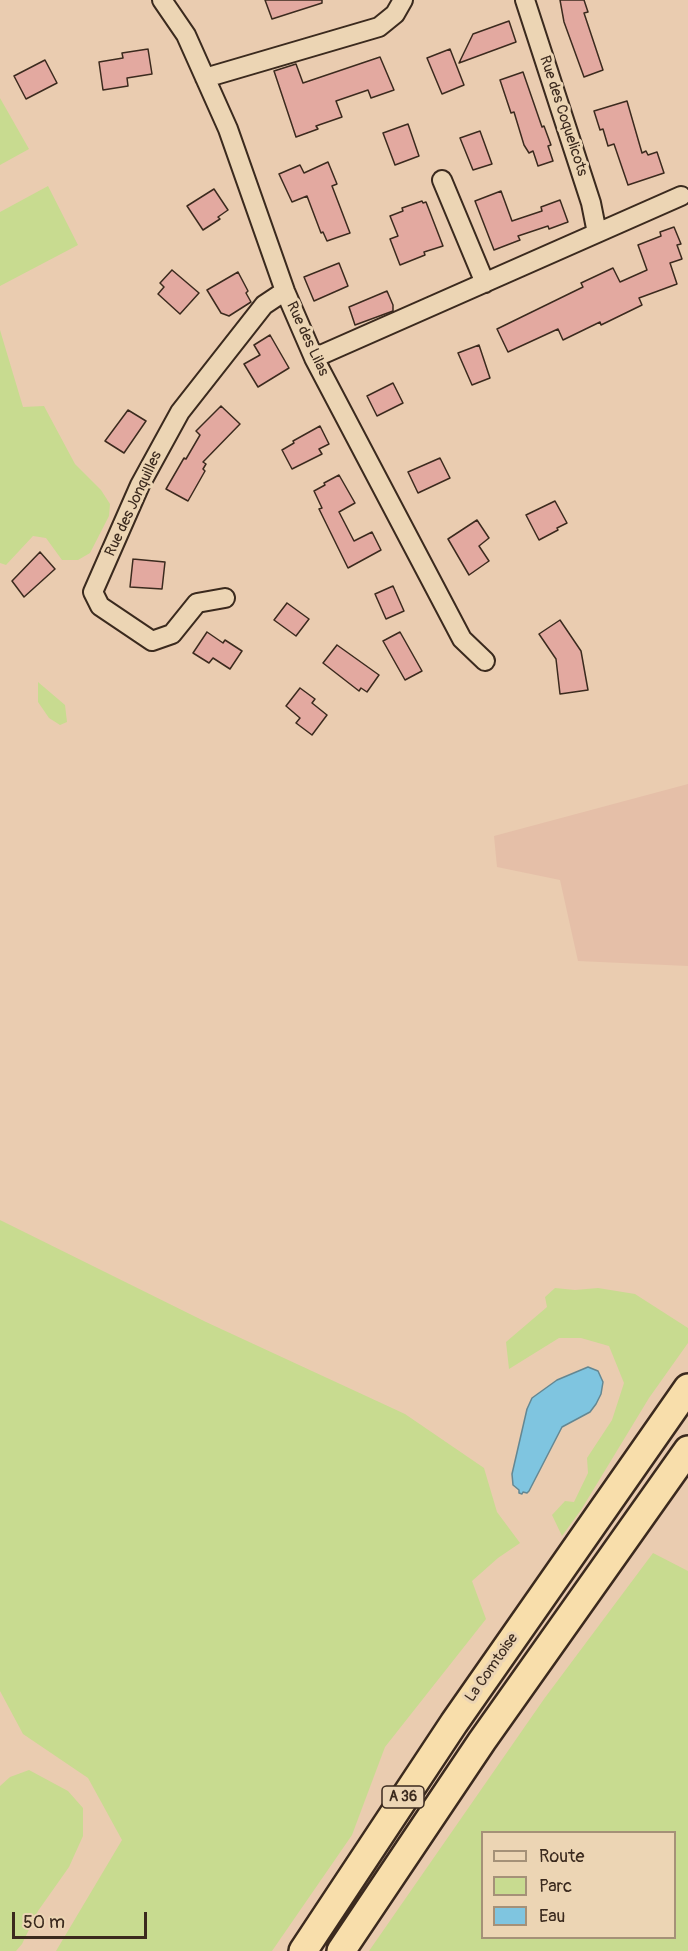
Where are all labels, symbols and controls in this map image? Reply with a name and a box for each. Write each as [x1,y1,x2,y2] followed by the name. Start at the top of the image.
[535,53,591,179] street label: Rue des Coquelicots
[282,299,332,379] street label: Rue des Lilas
[102,449,166,559] street label: Rue des Jonquilles
[462,1630,522,1706] street label: La Comtoise
[382,1786,424,1808] road number: A 36
[481,1831,676,1939] legend
[539,1845,584,1868] text: Route
[539,1875,572,1898] text: Parc
[15,1900,150,1938] scale bar
[539,1905,565,1928] text: Eau
[23,1911,65,1934] text: 50 m

